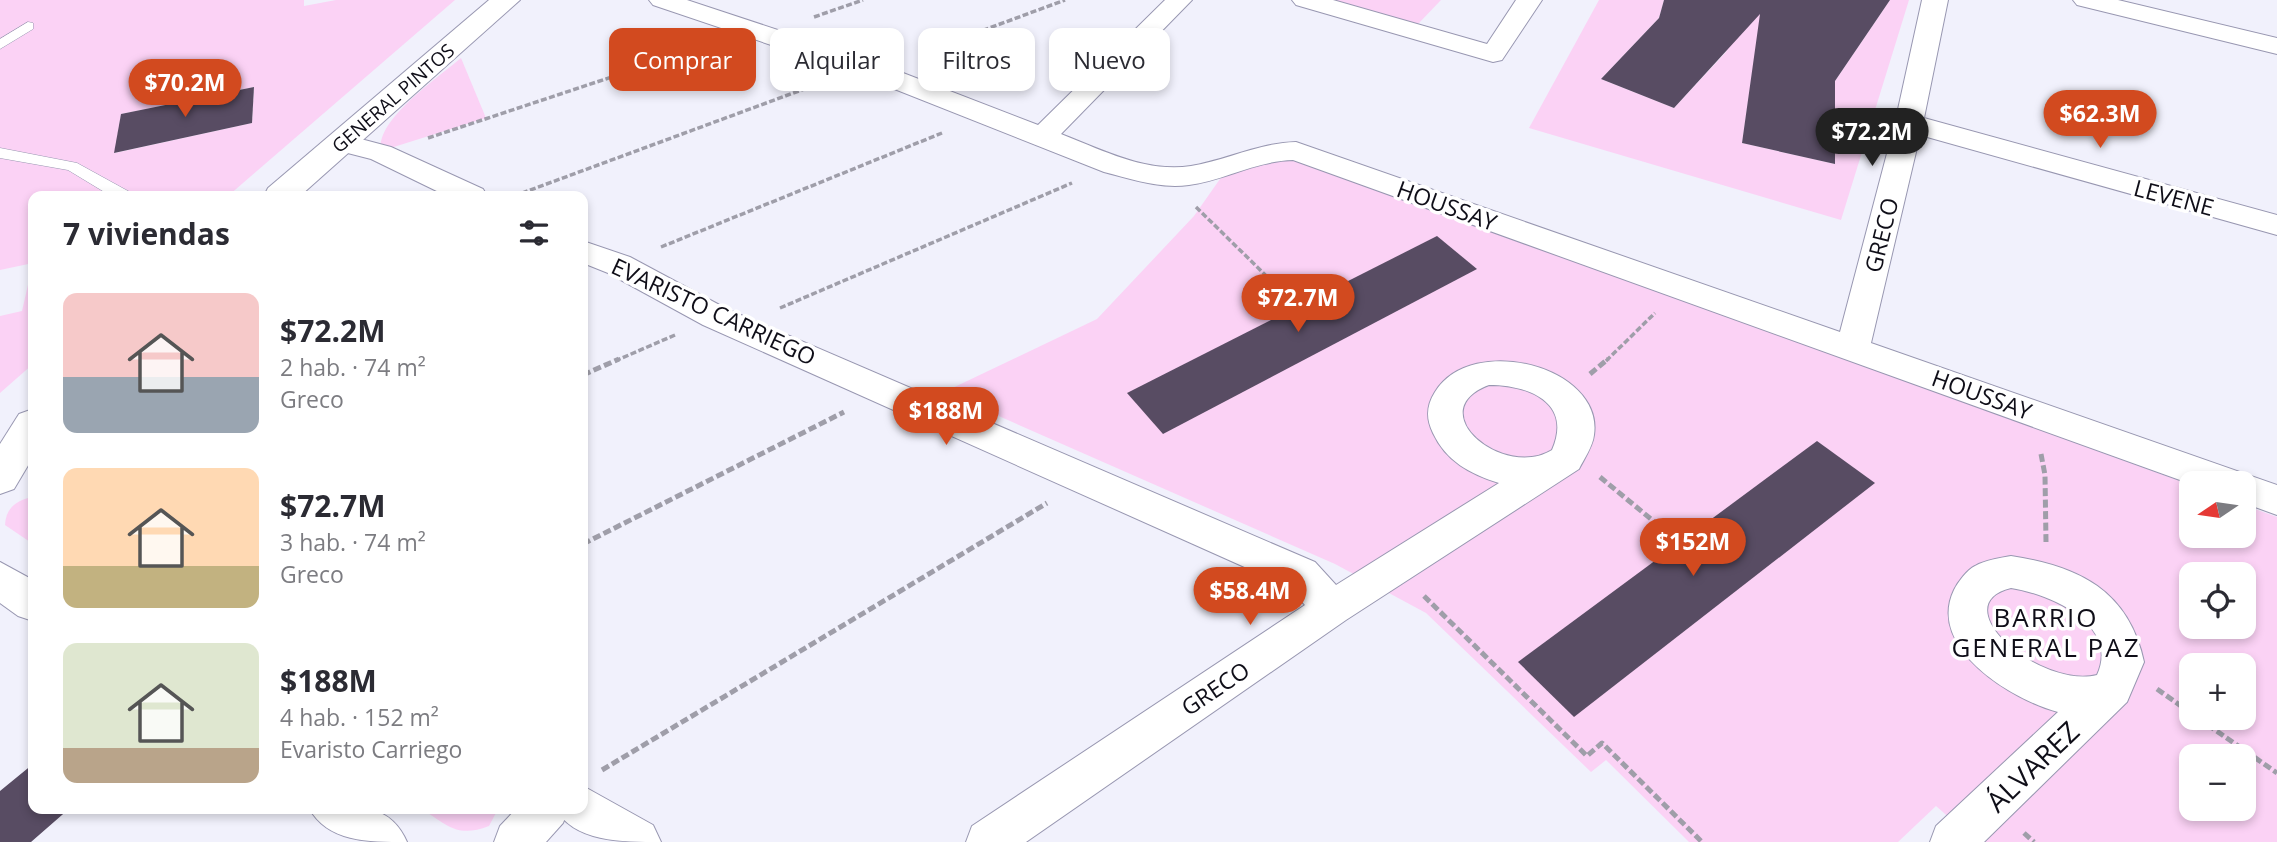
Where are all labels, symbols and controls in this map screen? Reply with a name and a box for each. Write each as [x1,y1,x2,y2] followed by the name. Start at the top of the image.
[609,28,756,91] chip: Comprar
[770,28,904,91] chip: Alquilar
[918,28,1035,91] chip: Filtros
[1049,28,1170,91] chip: Nuevo
[326,37,460,159] street label: GENERAL PINTOS
[128,60,242,119] pin: $70.2M
[145,66,225,98] text: $70.2M
[2043,90,2157,150] pin: $62.3M
[2060,97,2140,129] text: $62.3M
[1815,108,1929,168] pin: $72.2M
[1832,115,1912,147] text: $72.2M
[2131,171,2217,223] street label: LEVENE
[1393,172,1502,238] street label: HOUSSAY
[1856,194,1906,276] street label: GRECO
[63,213,230,254] text: 7 viviendas
[515,214,553,252] icon: filters
[607,250,821,372] street label: EVARISTO CARRIEGO
[1241,274,1355,334] pin: $72.7M
[1258,281,1338,313] text: $72.7M
[280,310,385,351] text: $72.2M
[119,321,203,405] icon: home
[280,351,426,383] text: 2 hab. · 74 m²
[1928,361,2037,427] street label: HOUSSAY
[280,383,344,415] text: Greco
[897,388,995,447] pin: $188M
[909,394,983,426] text: $188M
[2179,471,2256,548] north arrow
[2179,471,2256,821] map controls
[280,485,385,526] text: $72.7M
[119,496,203,580] icon: home
[1644,518,1742,578] pin: $152M
[1656,525,1730,557] text: $152M
[280,526,426,558] text: 3 hab. · 74 m²
[280,558,344,590] text: Greco
[2179,562,2256,639] button: locate
[1193,568,1307,627] pin: $58.4M
[1210,574,1290,606] text: $58.4M
[1951,599,2141,665] district label: BARRIO GENERAL PAZ
[1175,653,1255,723] street label: GRECO
[2179,653,2256,730] button: +
[280,660,377,701] text: $188M
[119,671,203,755] icon: home
[280,701,439,733] text: 4 hab. · 152 m²
[1977,712,2087,820] street label: ÁLVAREZ
[280,733,462,765] text: Evaristo Carriego
[2179,744,2256,821] button: −

